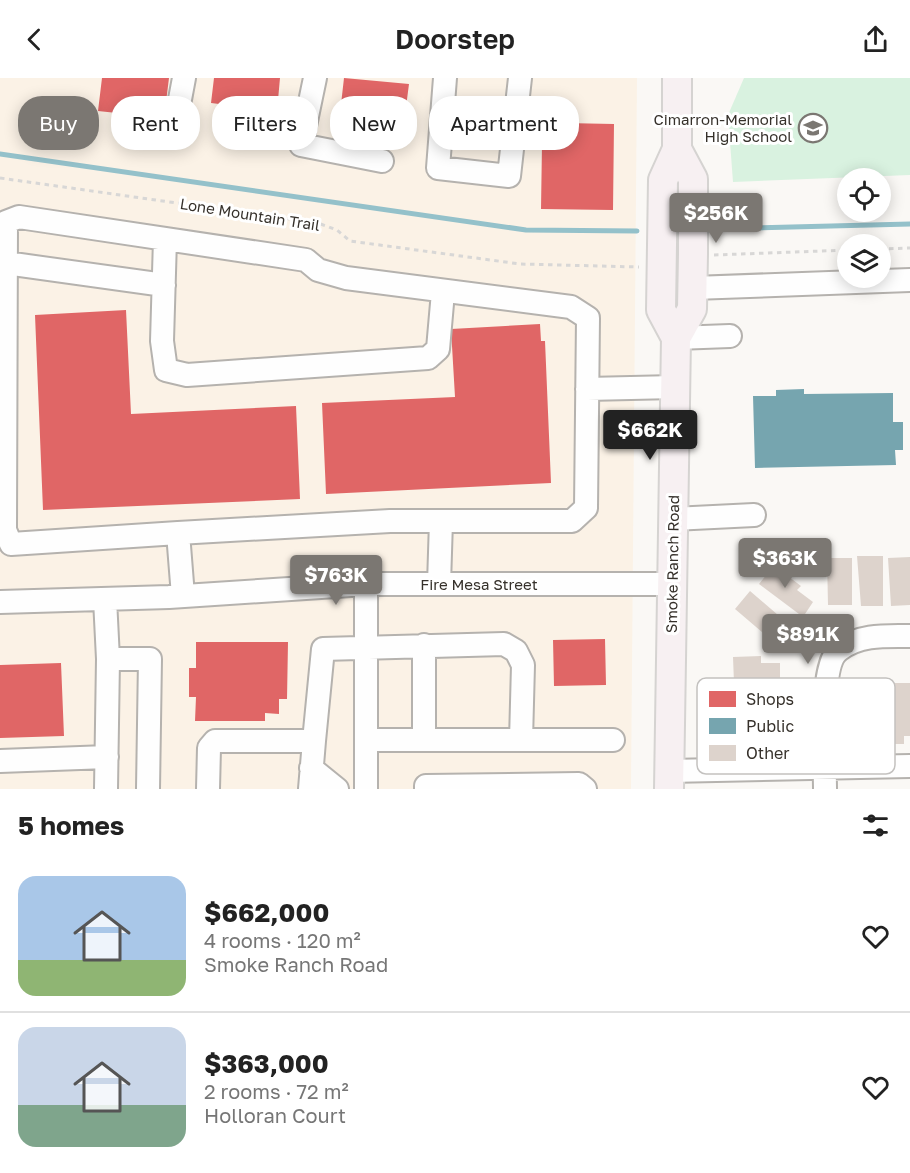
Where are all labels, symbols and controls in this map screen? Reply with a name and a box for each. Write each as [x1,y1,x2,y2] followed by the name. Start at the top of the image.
[18,23,51,56] icon: back
[395,23,515,55] text: Doorstep
[859,23,892,56] icon: share
[18,96,99,150] chip: Buy
[111,96,200,150] chip: Rent
[212,96,318,150] chip: Filters
[330,96,417,150] chip: New
[429,96,579,150] chip: Apartment
[654,110,792,145] place label: Cimarron-Memorial High School
[797,112,829,144] school or university icon: Cimarron-Memorial High School
[837,168,891,288] map controls
[837,168,891,222] button: locate
[674,193,758,244] pin: $256K
[179,194,322,234] street label: Lone Mountain Trail
[684,200,749,224] text: $256K
[837,234,891,288] button: layers
[608,410,692,461] pin: $662K
[617,417,683,441] text: $662K
[662,495,682,633] street label: Smoke Ranch Road
[743,538,827,589] pin: $363K
[753,545,818,569] text: $363K
[294,555,378,606] pin: $763K
[304,562,368,586] text: $763K
[420,575,538,593] street label: Fire Mesa Street
[766,614,850,665] pin: $891K
[776,621,840,645] text: $891K
[697,678,895,774] legend
[746,689,794,709] text: Shops
[746,716,794,736] text: Public
[746,743,790,763] text: Other
[859,809,892,842] icon: filters
[18,810,124,841] text: 5 homes
[204,897,329,928] text: $662,000
[66,900,138,972] icon: home
[859,920,892,953] icon: heart
[204,928,361,952] text: 4 rooms · 120 m²
[204,952,388,976] text: Smoke Ranch Road
[204,1048,329,1079] text: $363,000
[66,1051,138,1123] icon: home
[859,1071,892,1104] icon: heart
[204,1079,349,1103] text: 2 rooms · 72 m²
[204,1103,346,1127] text: Holloran Court

